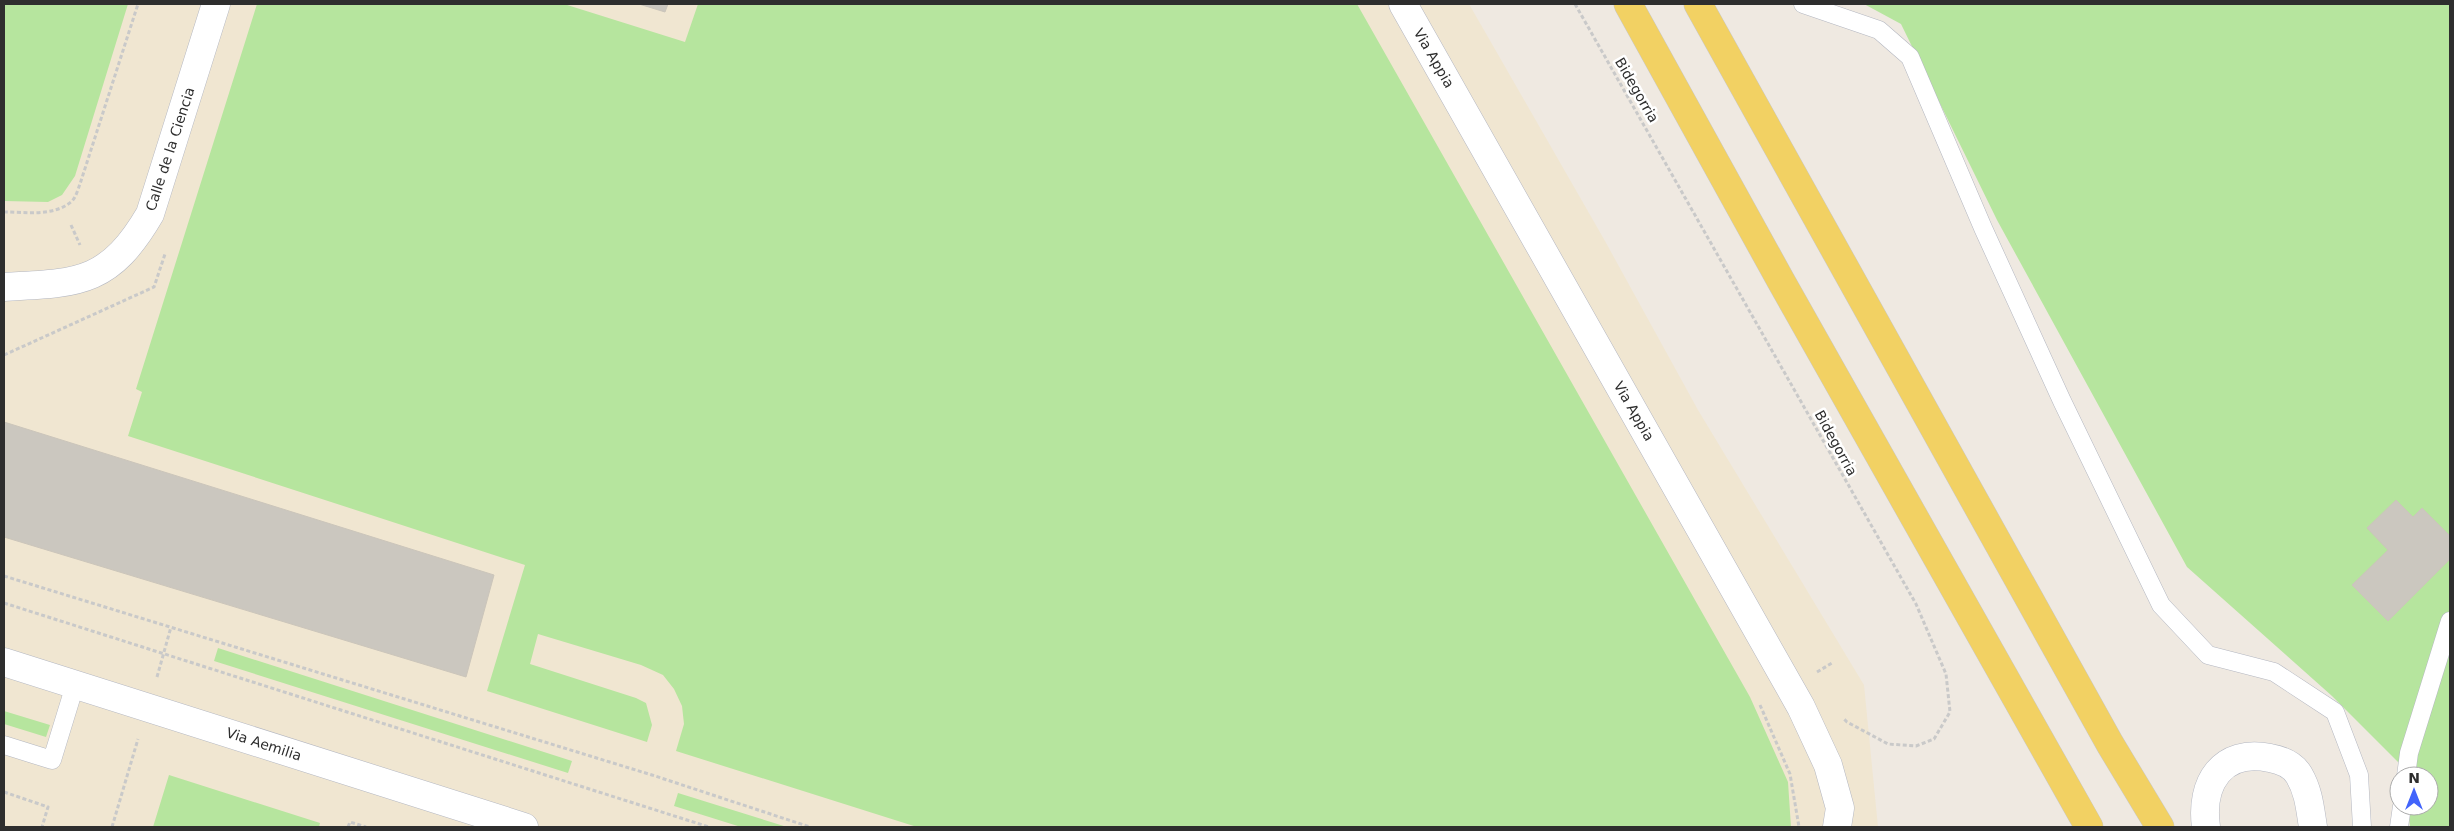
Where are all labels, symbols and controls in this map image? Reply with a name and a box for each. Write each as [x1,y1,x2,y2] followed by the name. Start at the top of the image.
[1411,25,1457,91] street label: Via Appia
[1612,55,1662,125] street label: Bidegorria
[142,85,198,213] street label: Calle de la Ciencia
[1611,378,1657,444] street label: Via Appia
[1812,408,1860,478] street label: Bidegorria
[224,724,304,764] street label: Via Aemilia
[2389,766,2439,816] north arrow
[2408,770,2420,786] text: N

